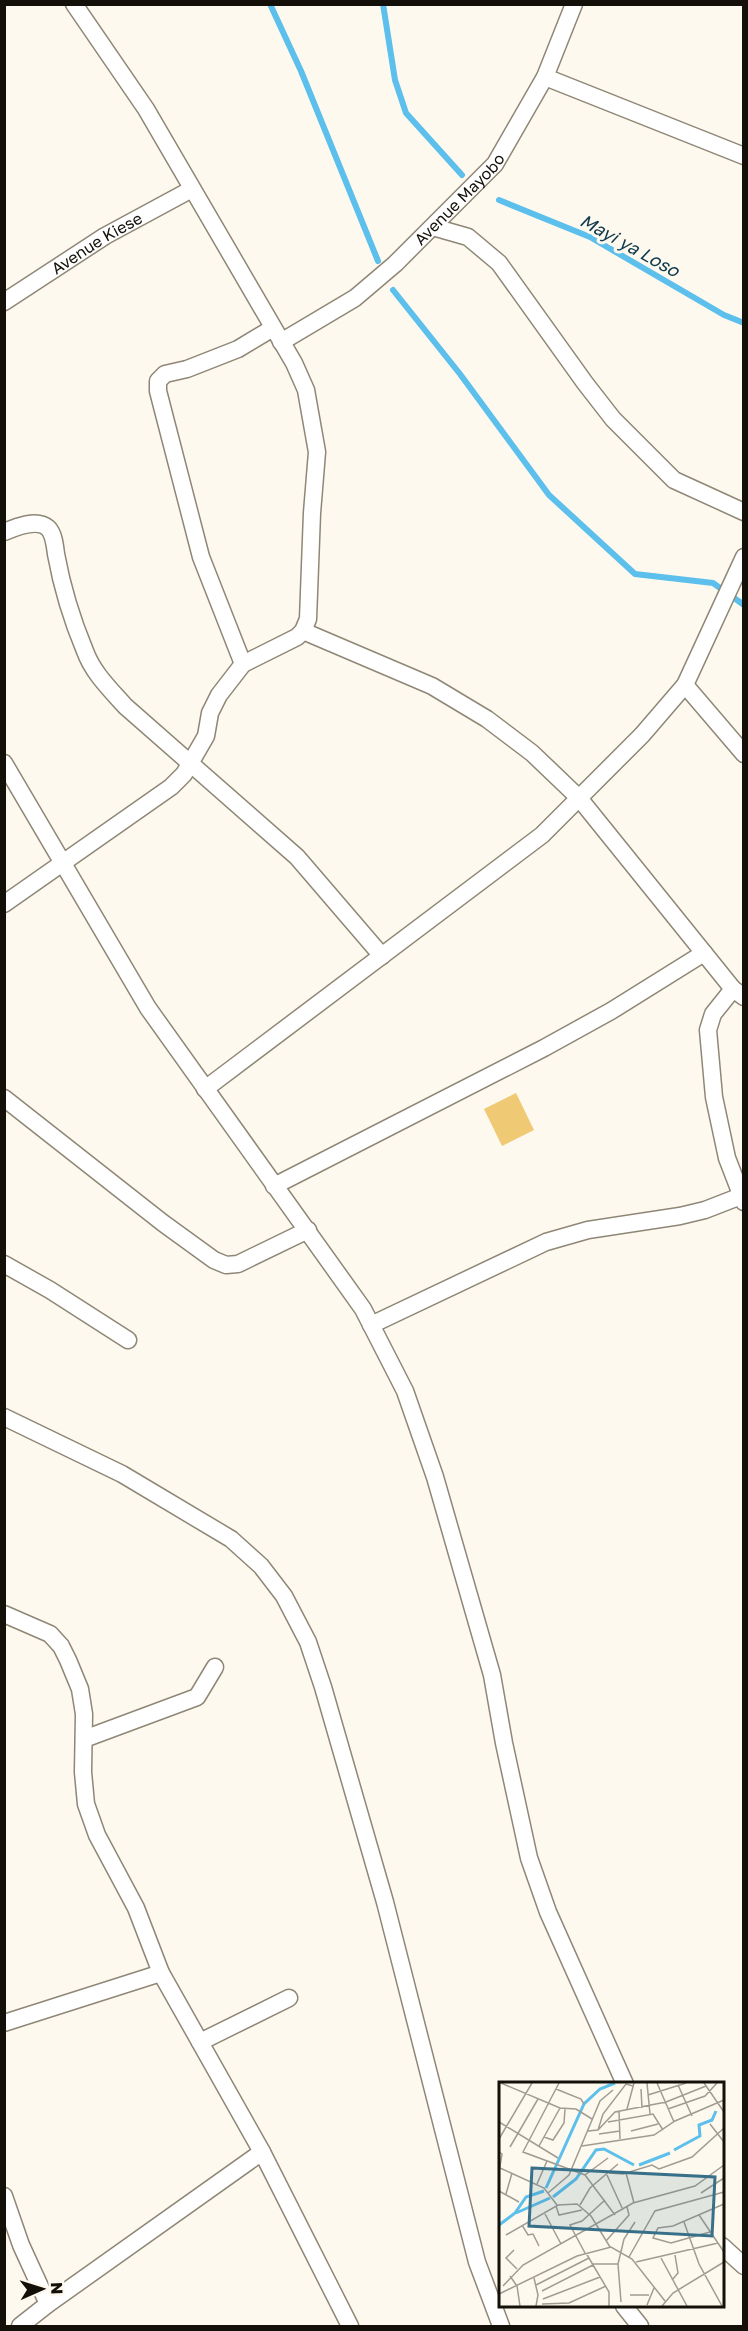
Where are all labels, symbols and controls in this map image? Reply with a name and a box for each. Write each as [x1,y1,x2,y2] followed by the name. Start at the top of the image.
[410,150,509,249] street label: Avenue Mayobo
[48,208,146,278] street label: Avenue Kiese
[577,209,685,282] water label: Mayi ya Loso
[499,2082,724,2307] inset map
[12,2259,72,2319] north arrow
[47,2282,67,2295] text: N

